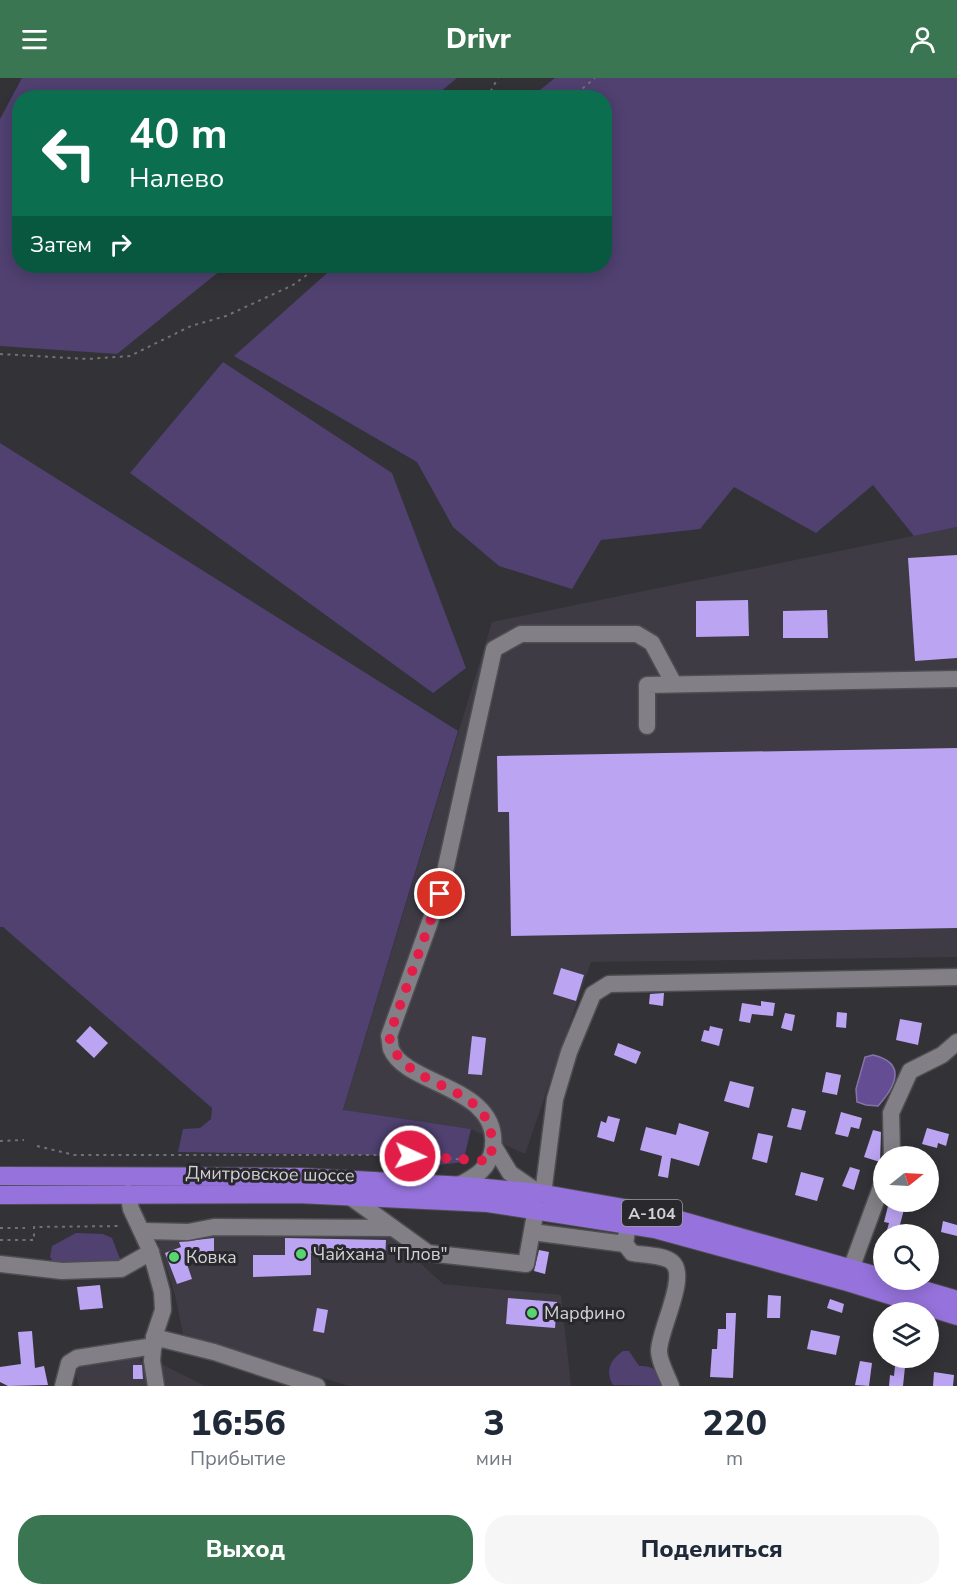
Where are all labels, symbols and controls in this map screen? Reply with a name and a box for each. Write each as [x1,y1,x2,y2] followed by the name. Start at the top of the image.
[446,21,511,58] text: Drivr
[18,23,51,56] icon: menu
[906,23,939,56] icon: person
[129,106,228,163] text: 40 m
[30,114,108,192] icon: left
[129,160,224,197] text: Налево
[104,228,137,261] icon: right
[30,230,92,260] text: Затем
[414,868,465,919] pin
[423,877,456,910] icon: arrive
[378,1124,442,1188] position arrow
[873,1146,939,1212] north arrow
[873,1146,939,1368] map controls
[185,1161,355,1187] street label: Дмитровское шоссе
[622,1200,682,1226] road number: А-104
[873,1224,939,1290] button: search
[313,1242,448,1266] place label: Чайхана "Плов"
[186,1245,237,1269] place label: Ковка
[294,1247,308,1261] marker: Чайхана "Плов"
[167,1250,181,1264] marker: Ковка
[544,1301,625,1325] place label: Марфино
[873,1302,939,1368] button: layers
[525,1306,539,1320] marker: Марфино
[190,1399,286,1448] text: 16:56
[483,1399,505,1448] text: 3
[702,1399,767,1448] text: 220
[190,1445,286,1472] text: Прибытие
[476,1445,512,1472] text: мин
[726,1445,743,1472] text: m
[18,1515,473,1584] button: Выход
[485,1515,939,1584] button: Поделиться

